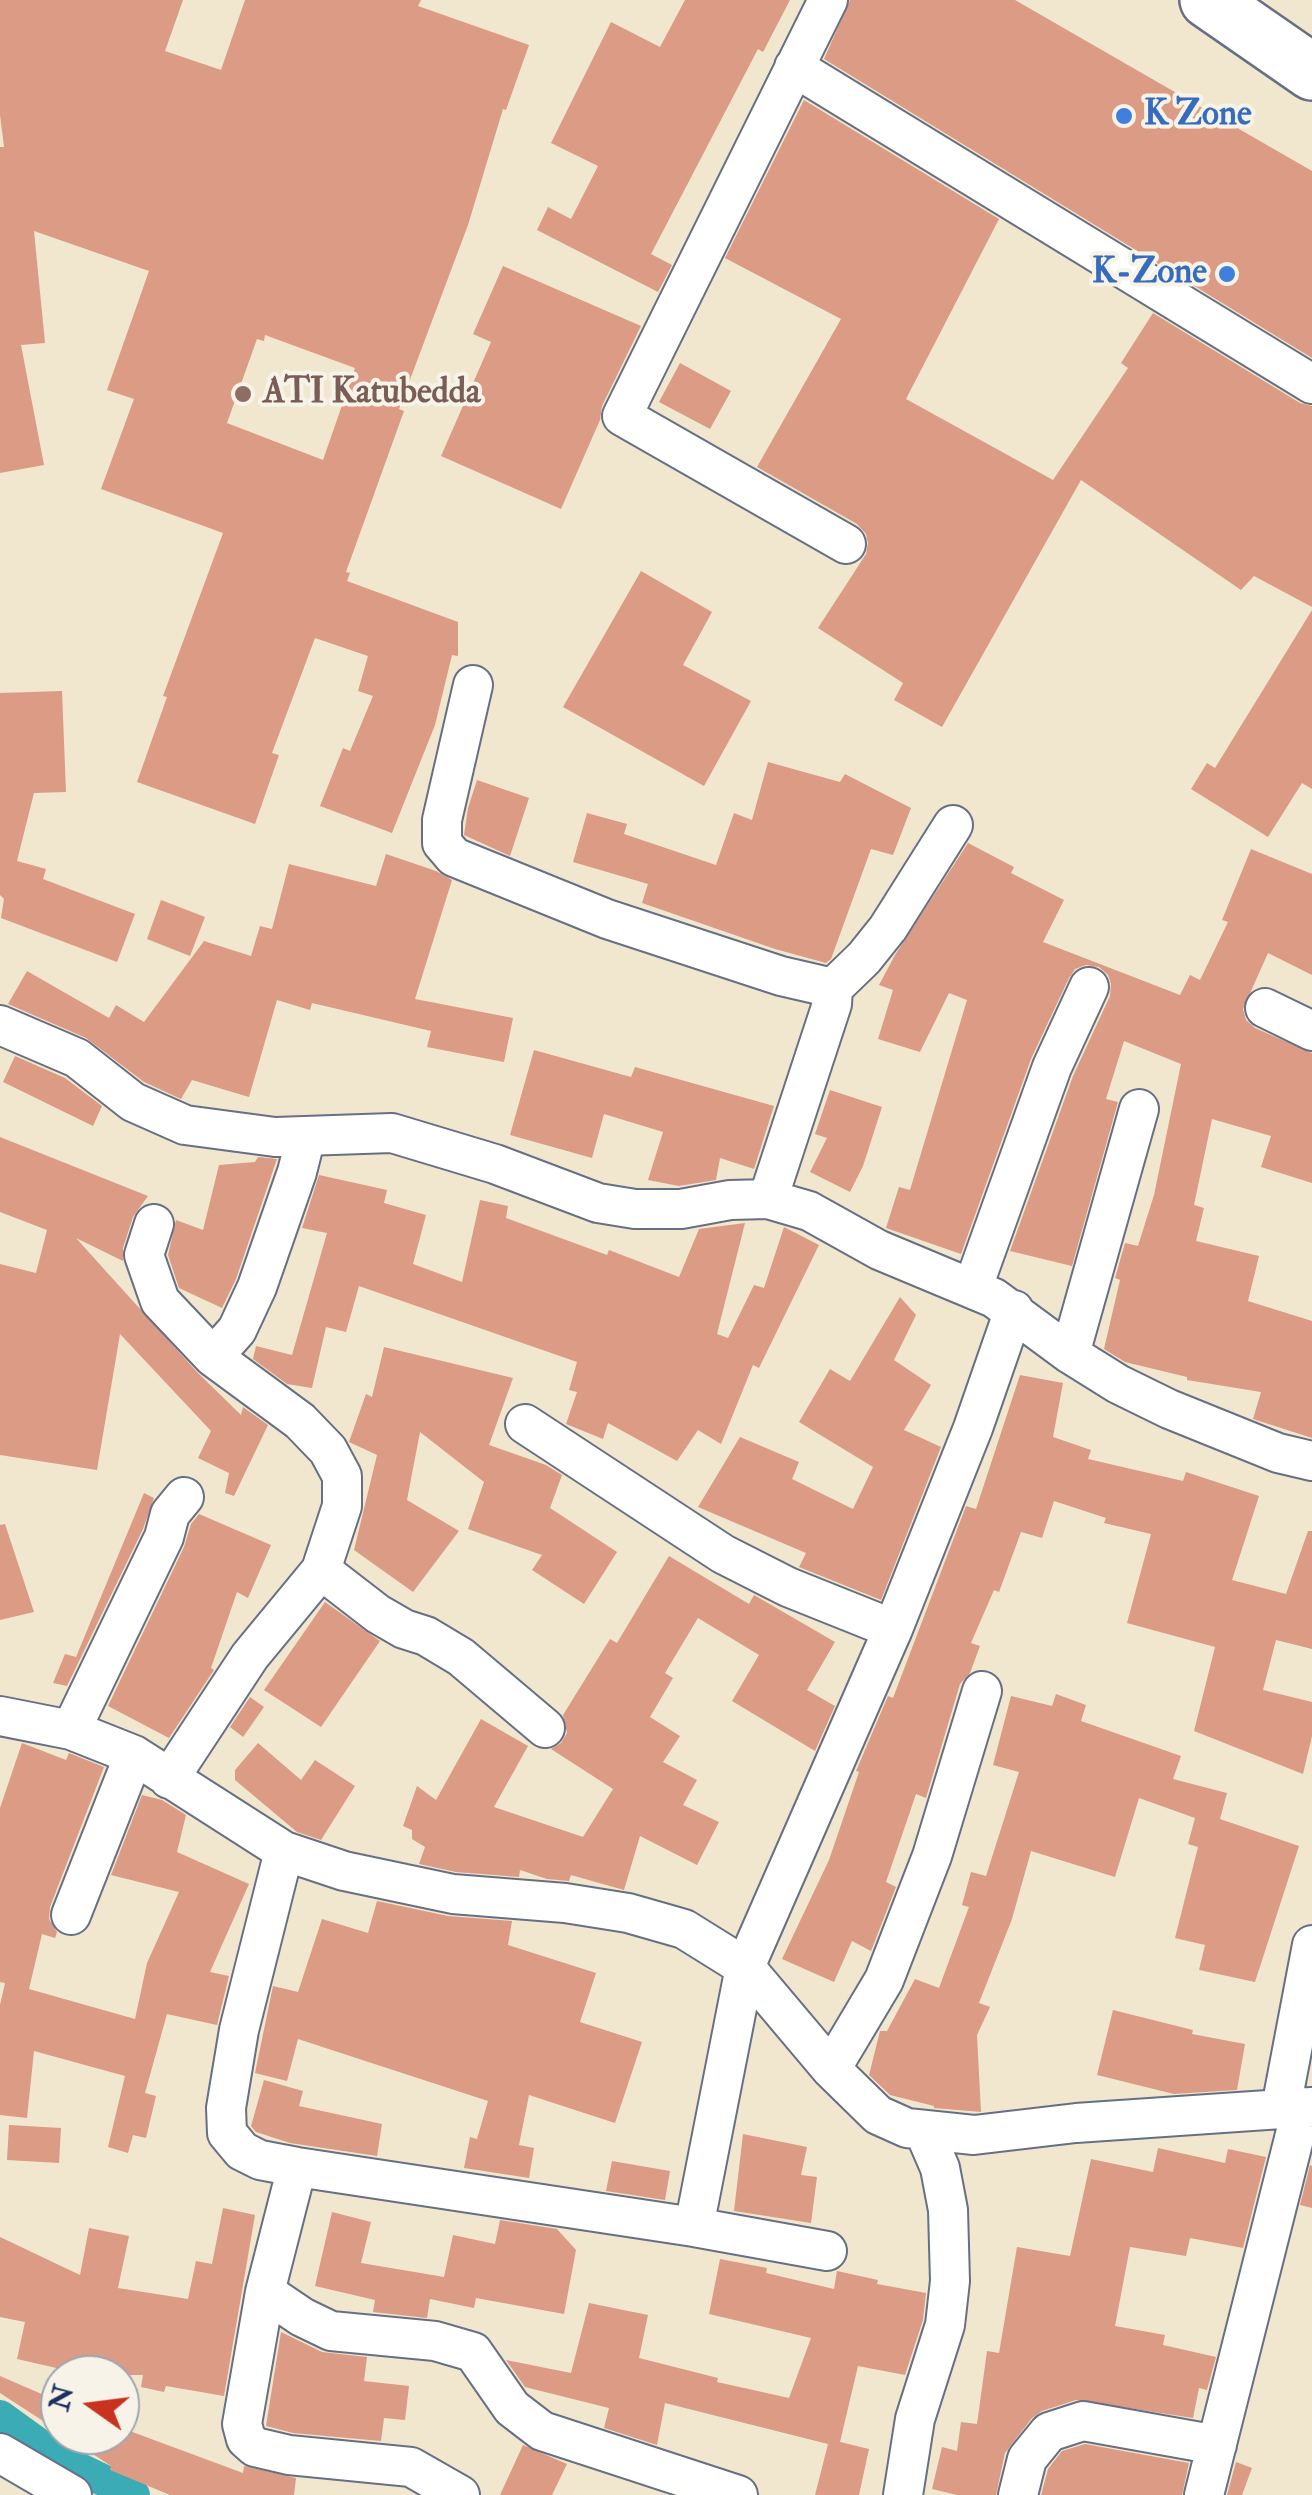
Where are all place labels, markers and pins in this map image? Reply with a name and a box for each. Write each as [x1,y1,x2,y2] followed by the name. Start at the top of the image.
[1144,95,1252,137] place label: K Zone
[1113,105,1135,127] marker: K Zone
[1092,253,1207,295] place label: K-Zone
[1216,263,1238,285] marker: K-Zone
[263,373,480,415] place label: ATI Katubedda
[232,383,254,405] marker: ATI Katubedda

